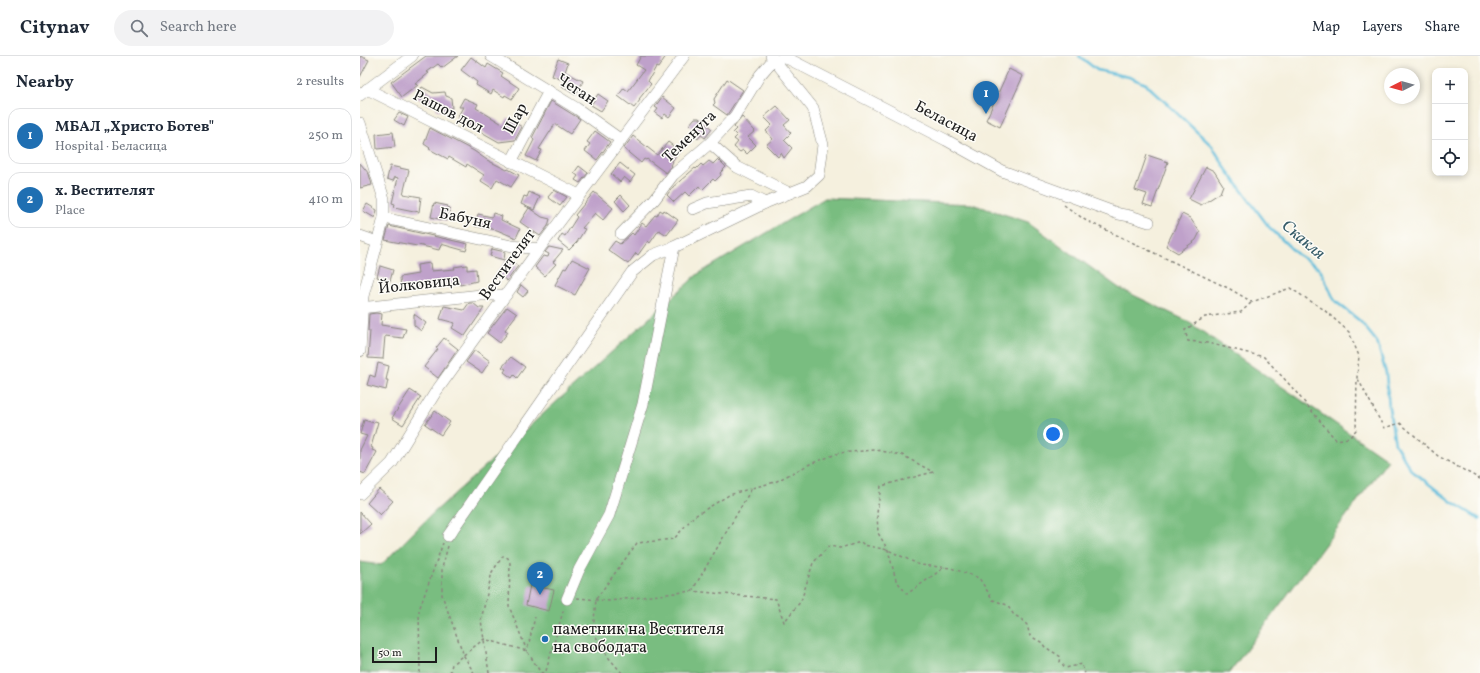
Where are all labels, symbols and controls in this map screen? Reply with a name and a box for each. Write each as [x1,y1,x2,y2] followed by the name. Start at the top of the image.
[114,10,394,46] search box
[20,15,90,41] text: Citynav
[128,17,150,39] icon: search
[160,17,237,38] text: Search here
[1312,18,1340,37] text: Map
[1362,18,1402,37] text: Layers
[1424,18,1460,37] text: Share
[1384,68,1420,104] north arrow
[1432,68,1468,176] map controls
[1432,68,1468,104] button: +
[552,69,600,111] street label: Чеган
[16,71,74,94] text: Nearby
[296,73,344,91] text: 2 results
[973,81,999,114] pin: 1
[409,85,487,139] street label: Рашов дол
[910,96,982,148] street label: Беласица
[499,99,533,139] street label: Шар
[1432,104,1468,140] button: −
[658,106,722,168] street label: Теменуга
[55,117,214,138] text: МБАЛ „Христо Ботев"
[27,127,33,145] text: 1
[308,127,343,145] text: 250 m
[55,138,167,156] text: Hospital · Беласица
[1432,140,1468,176] button: locate
[55,181,155,202] text: х. Вестителят
[27,191,33,209] text: 2
[308,191,343,209] text: 410 m
[55,202,85,220] text: Place
[437,203,493,235] street label: Бабуня
[1276,215,1330,265] water label: Скакля
[475,225,541,305] street label: Вестителят
[377,270,461,300] street label: Йолковица
[1043,424,1063,444] your location
[527,562,553,595] pin: 2
[553,619,724,659] place label: паметник на Вестителя на свободата
[540,634,550,644] marker: паметник на Вестителя на свободата
[372,645,437,664] scale bar
[378,646,402,661] text: 50 m

